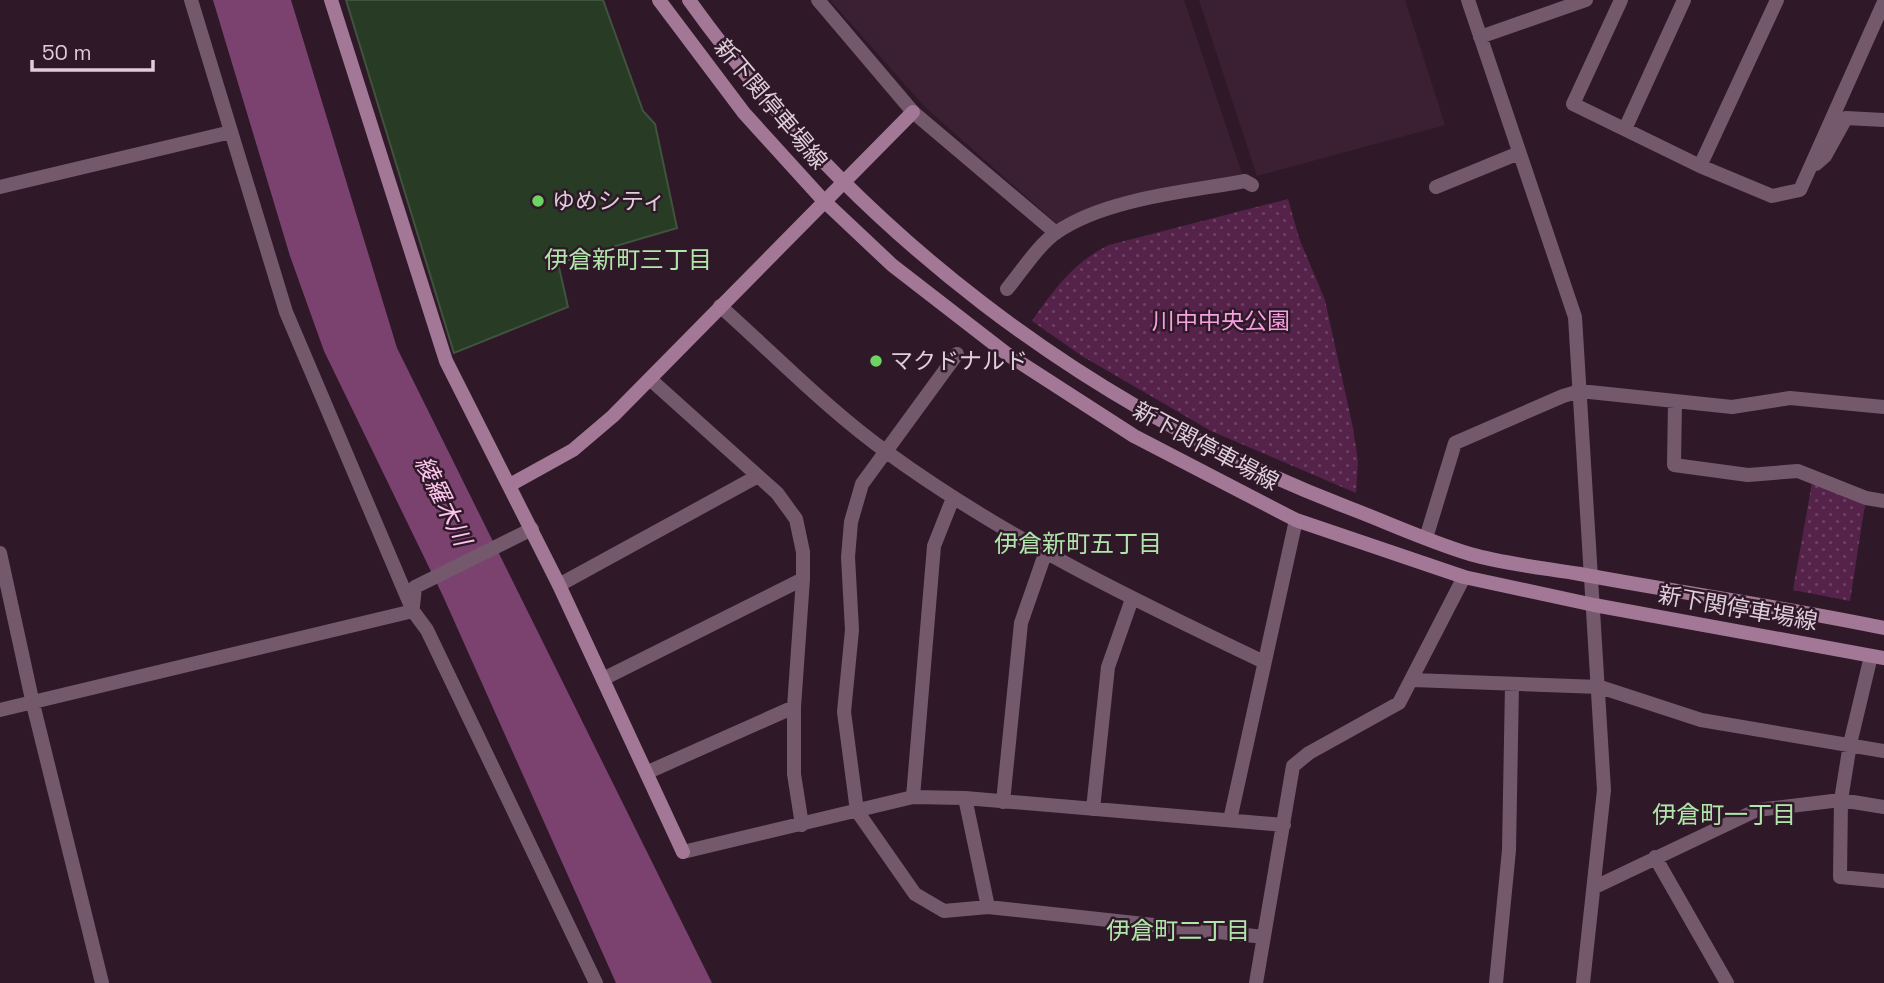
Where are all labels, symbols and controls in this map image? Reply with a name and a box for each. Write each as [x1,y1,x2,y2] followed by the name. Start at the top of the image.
[32,28,152,72] scale bar
[708,33,834,175] street label: 新下関停車場線
[42,39,92,66] text: 50 m
[552,186,666,216] place label: ゆめシティ
[530,193,546,209] marker: ゆめシティ
[544,244,712,275] district label: 伊倉新町三丁目
[1152,306,1290,336] park label: 川中中央公園
[890,346,1028,376] place label: マクドナルド
[868,353,884,369] marker: マクドナルド
[1128,395,1284,497] street label: 新下関停車場線
[408,451,480,553] water label: 綾羅木川
[994,528,1162,559] district label: 伊倉新町五丁目
[1656,579,1820,637] street label: 新下関停車場線
[1652,799,1796,830] district label: 伊倉町一丁目
[1106,915,1250,946] district label: 伊倉町二丁目

